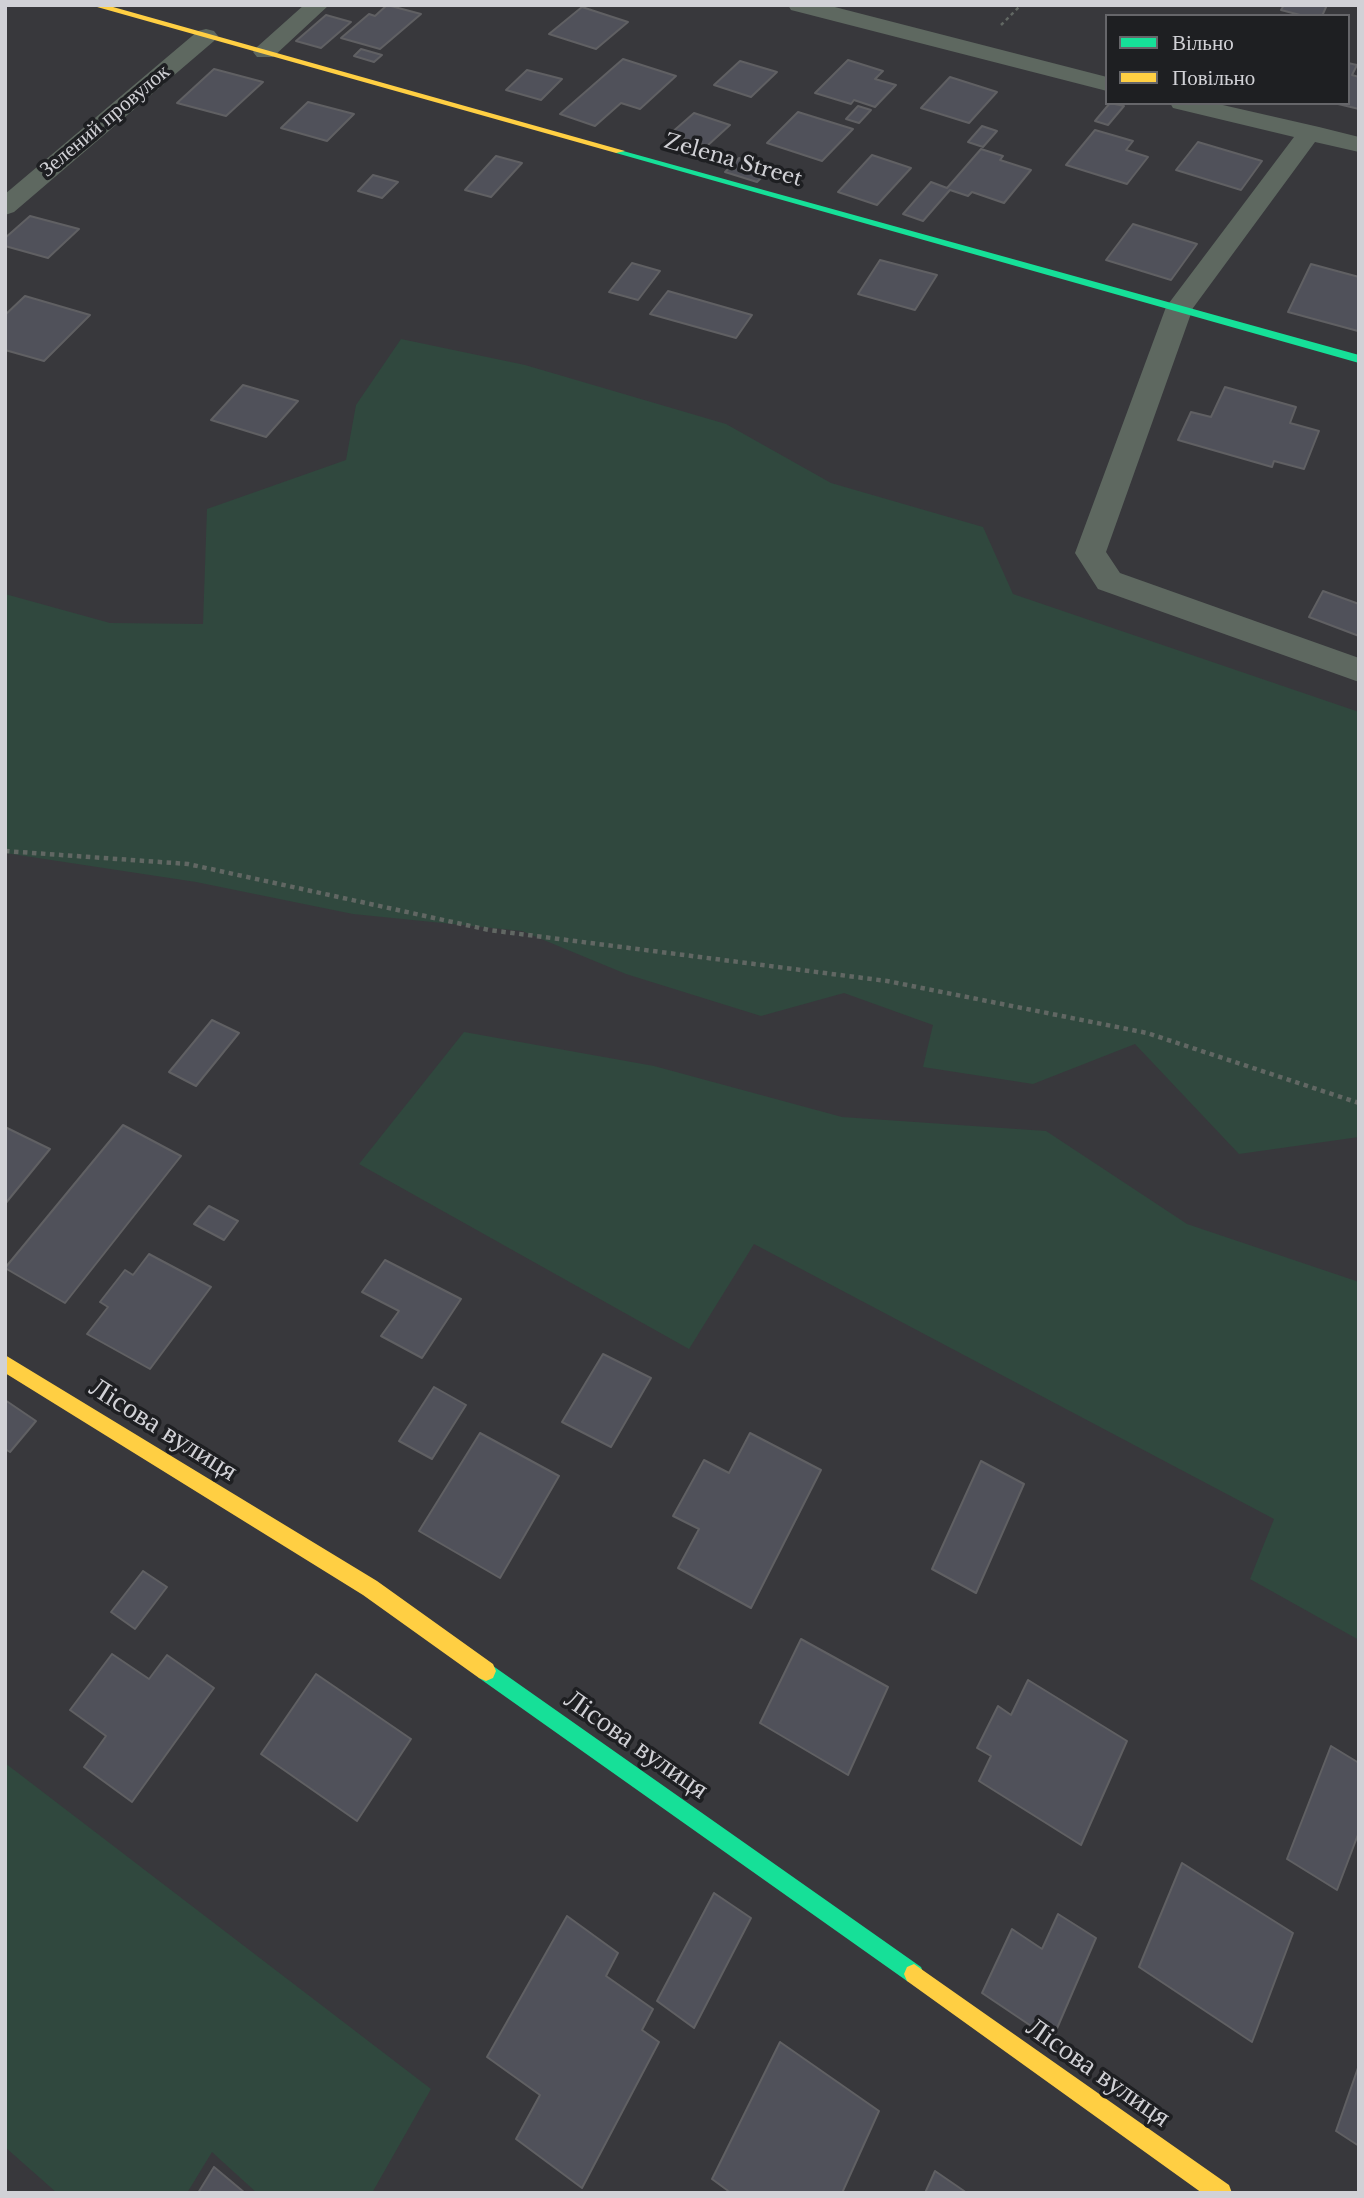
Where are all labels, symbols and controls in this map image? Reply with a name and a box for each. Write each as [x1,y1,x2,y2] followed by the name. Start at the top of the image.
[1105,14,1350,105] legend
[1172,30,1234,56] text: Вільно
[35,59,175,183] street label: Зелений провулок
[1172,65,1255,91] text: Повільно
[661,129,805,193] street label: Zelena Street
[83,1371,243,1489] street label: Лісова вулиця
[557,1683,715,1807] street label: Лісова вулиця
[1019,2011,1177,2135] street label: Лісова вулиця

